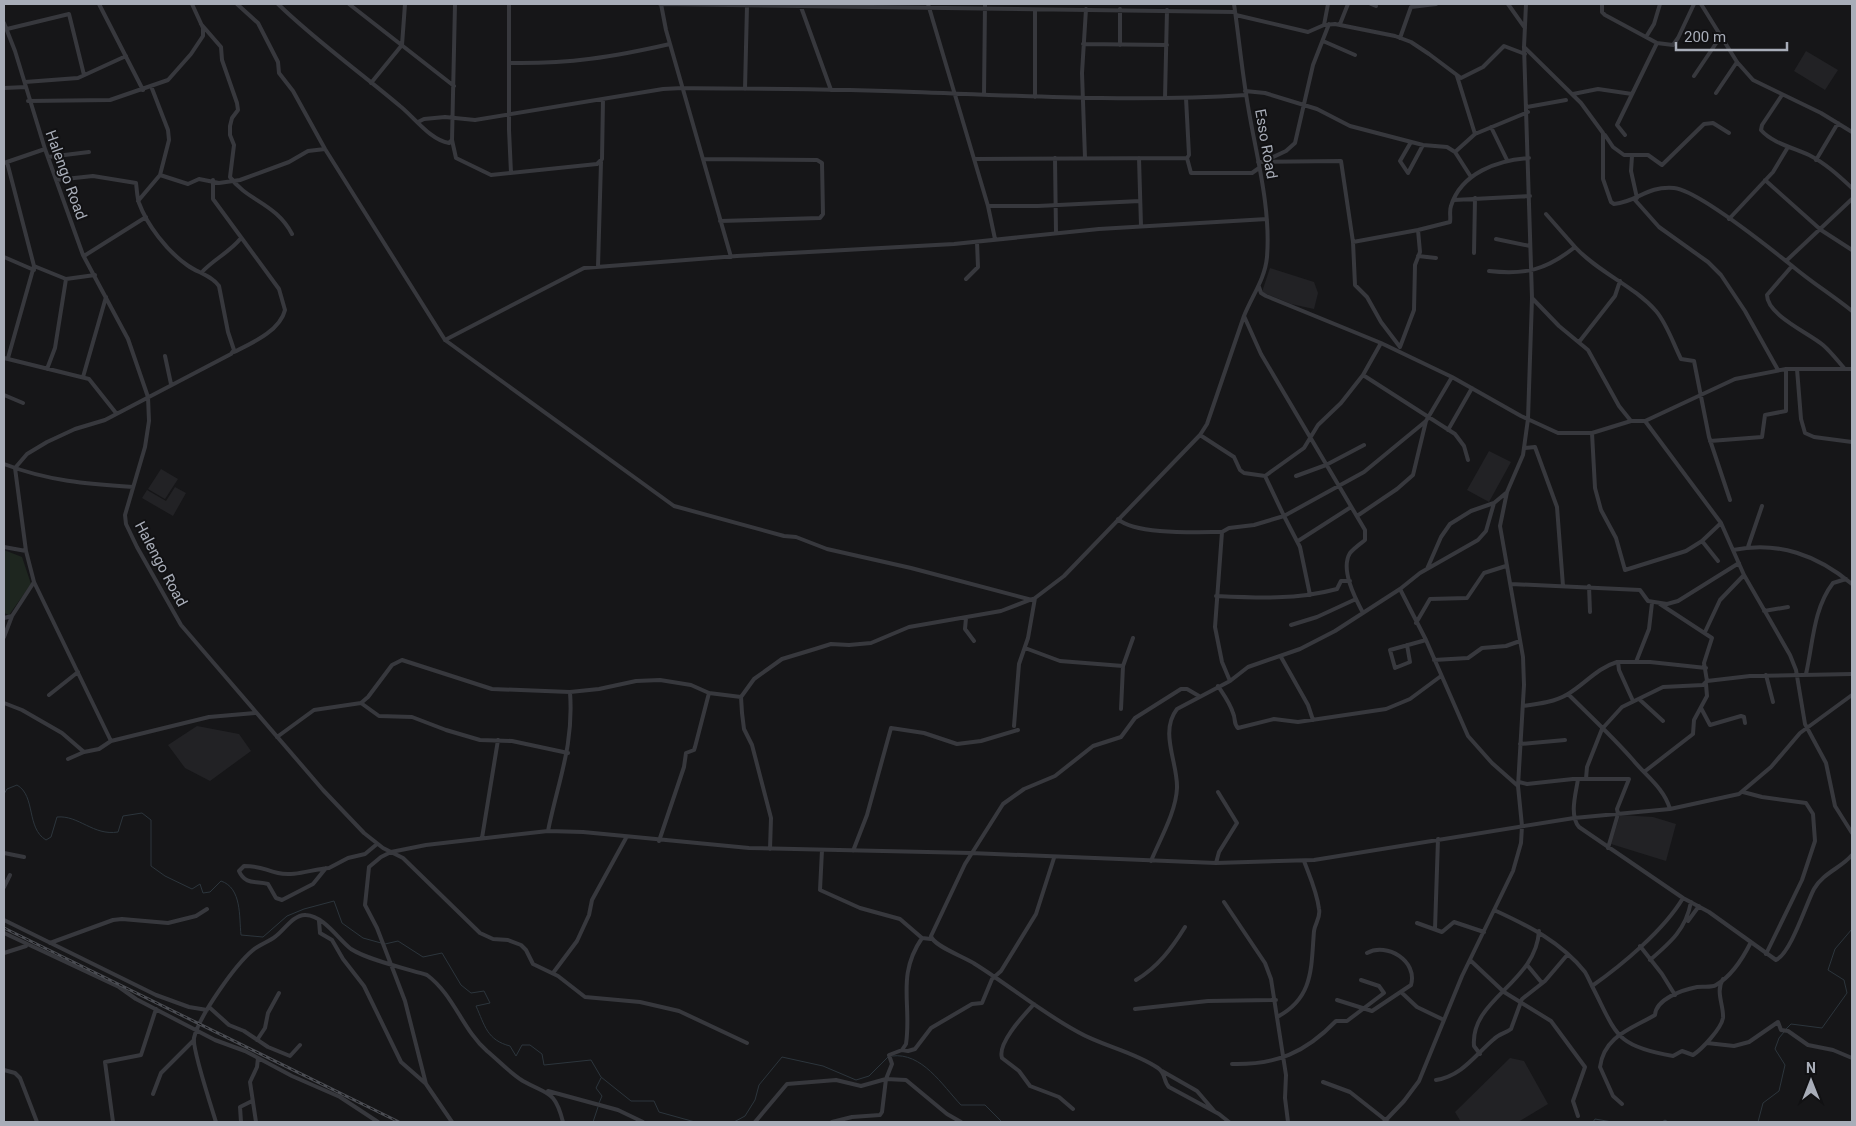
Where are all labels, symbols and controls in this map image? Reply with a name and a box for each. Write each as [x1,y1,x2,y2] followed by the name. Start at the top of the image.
[1676,20,1787,52] scale bar
[1684,28,1726,46] text: 200 m
[1251,108,1281,180] street label: Esso Road
[41,128,91,222] street label: Halengo Road
[131,518,191,610] street label: Halengo Road
[1786,1056,1836,1106] north arrow
[1806,1060,1816,1076] text: N

